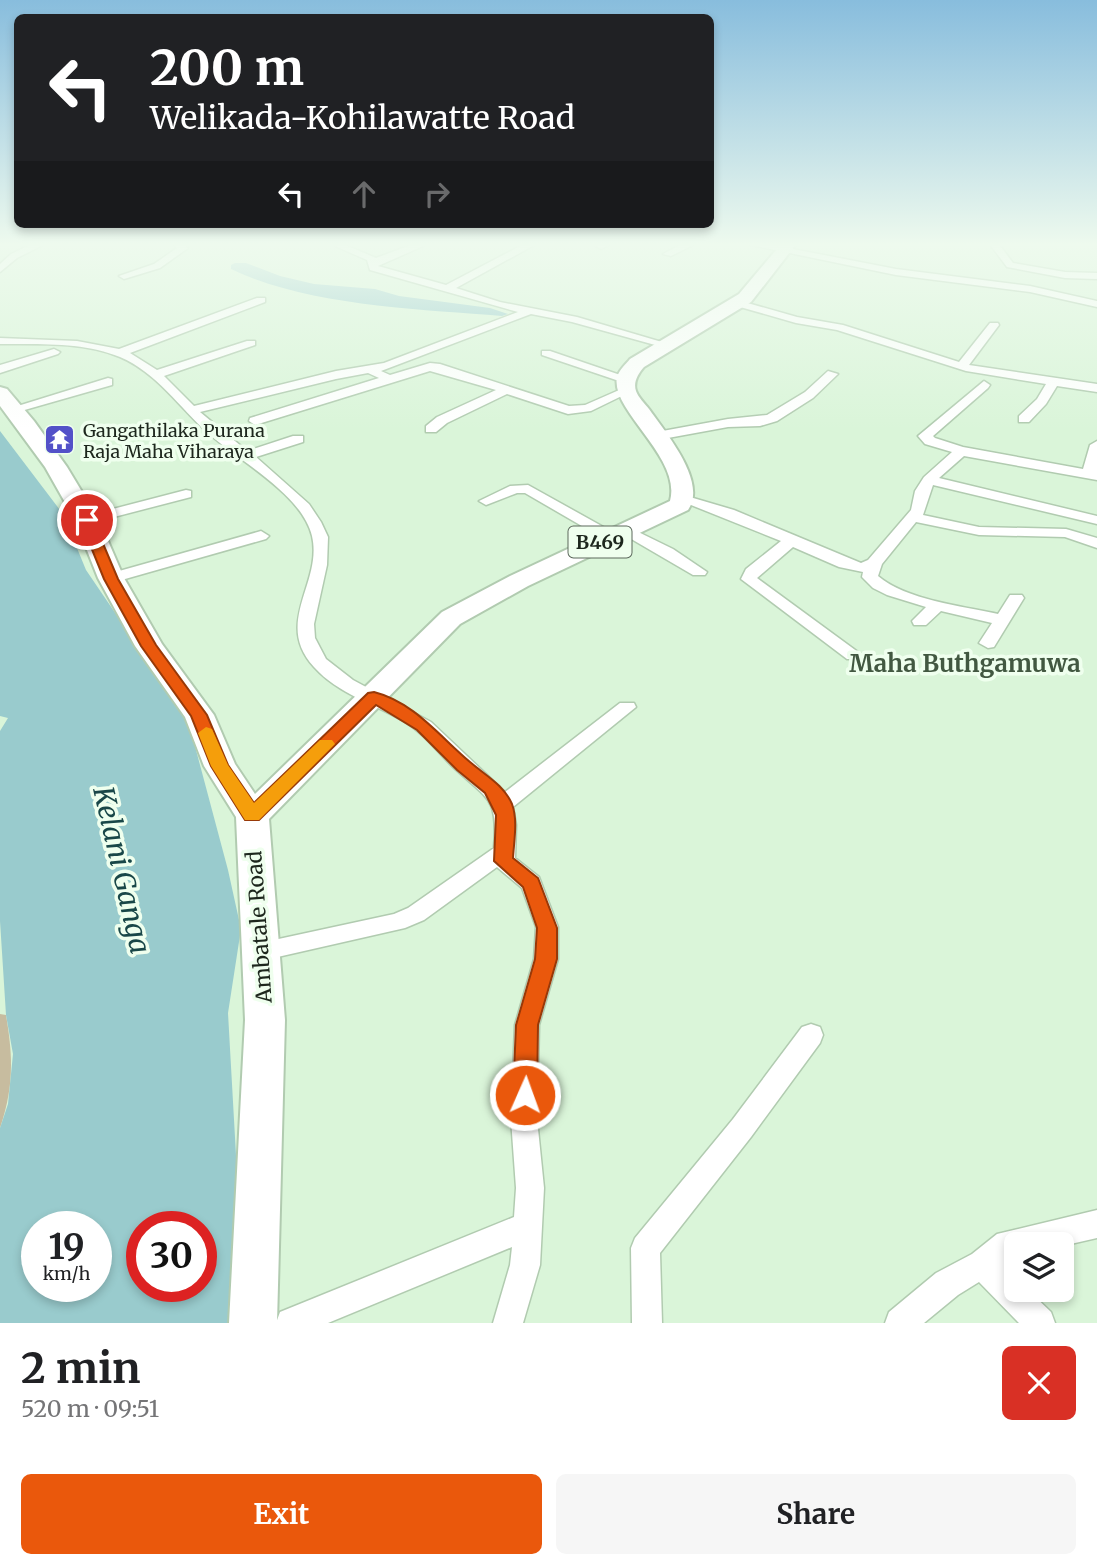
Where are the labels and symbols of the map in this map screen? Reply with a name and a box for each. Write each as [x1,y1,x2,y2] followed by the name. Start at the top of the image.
[83,419,265,463] place label: Gangathilaka Purana Raja Maha Viharaya
[43,423,77,457] temple icon: Gangathilaka Purana Raja Maha Viharaya
[57,490,117,550] pin
[568,526,632,558] road number: B469
[849,648,1081,679] district label: Maha Buthgamuwa
[85,782,159,957] water label: Kelani Ganga
[240,850,278,1005] street label: Ambatale Road
[488,1058,562,1132] position arrow
[126,1211,217,1302] speed limit sign: 30

